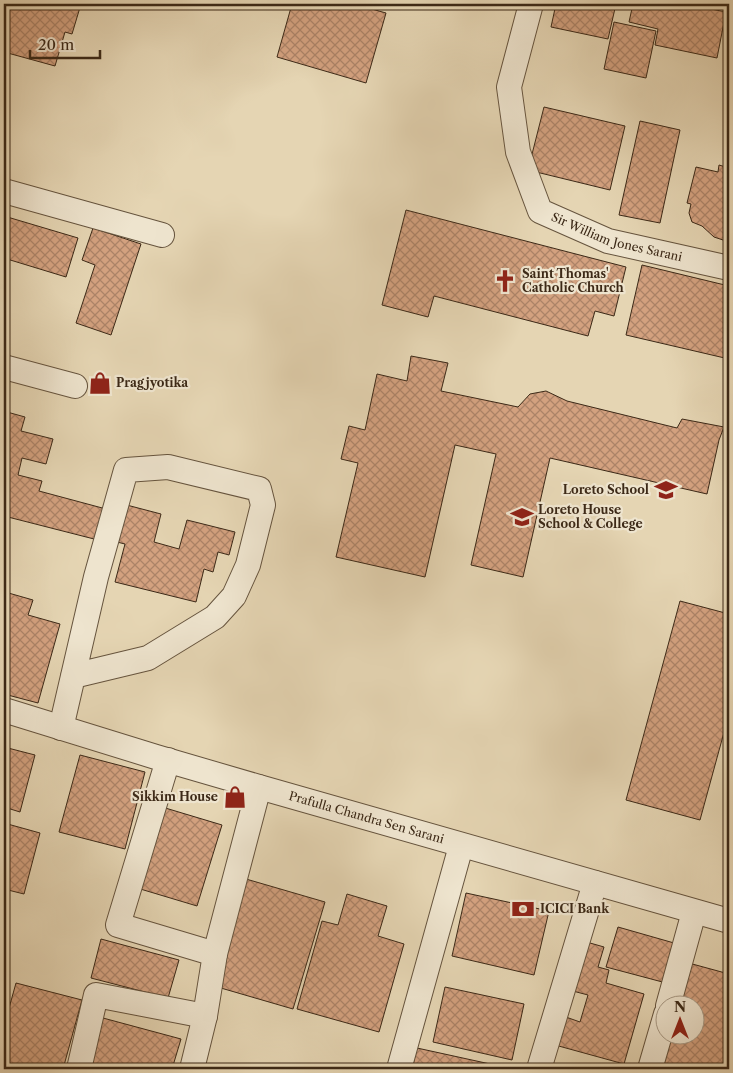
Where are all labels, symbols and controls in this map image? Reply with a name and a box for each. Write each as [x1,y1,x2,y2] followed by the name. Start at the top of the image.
[30,28,100,60] scale bar
[38,35,74,54] text: 20 m
[549,209,684,264] street label: Sir William Jones Sarani
[522,266,625,295] place label: Saint Thomas' Catholic Church
[492,268,518,294] church icon: Saint Thomas' Catholic Church
[87,370,113,396] shop icon: Pragjyotika
[116,375,189,390] place label: Pragjyotika
[653,477,679,503] school or university icon: Loreto School
[563,482,649,497] place label: Loreto School
[538,502,643,531] place label: Loreto House School & College
[509,504,535,530] school or university icon: Loreto House School & College
[222,784,248,810] shop icon: Sikkim House
[287,788,446,846] street label: Prafulla Chandra Sen Sarani
[132,789,218,804] place label: Sikkim House
[510,896,536,922] bank icon: ICICI Bank
[540,901,610,916] place label: ICICI Bank
[656,996,706,1046] north arrow
[674,998,686,1016] text: N

